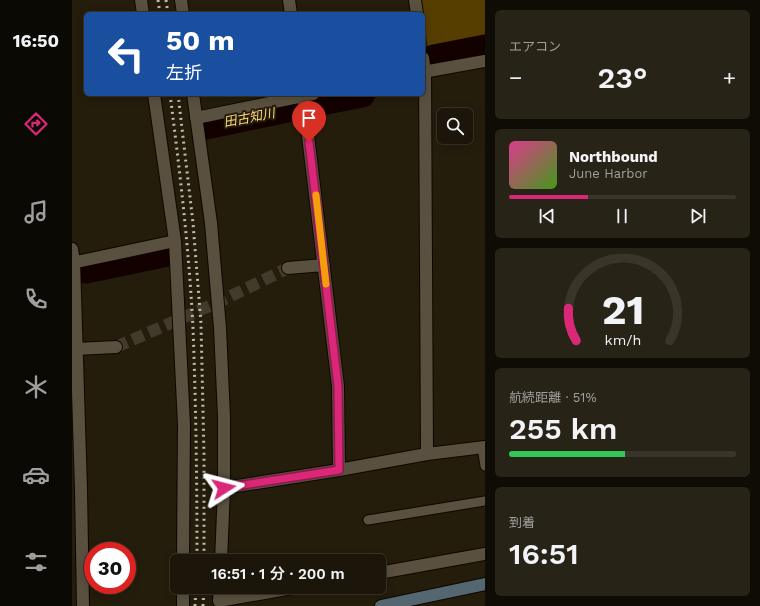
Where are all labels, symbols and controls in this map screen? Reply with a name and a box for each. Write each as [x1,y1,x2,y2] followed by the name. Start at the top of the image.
[166,24,235,57] text: 50 m
[100,28,152,80] icon: left
[13,30,59,51] text: 16:50
[509,39,561,54] text: エアコン
[598,60,647,95] text: 23°
[166,62,202,83] text: 左折
[509,65,522,90] text: −
[723,65,736,90] text: +
[292,101,326,142] pin
[222,105,278,130] water label: 田古知川
[298,107,320,129] icon: arrive
[437,108,473,144] map controls
[437,108,473,144] button: search
[22,110,50,138] icon: directions
[569,148,658,166] text: Northbound
[569,166,648,181] text: June Harbor
[22,198,50,226] icon: music
[536,205,558,227] icon: previous
[611,205,633,227] icon: pause
[687,205,709,227] icon: next
[22,285,50,313] icon: phone
[601,285,644,334] text: 21
[604,332,641,348] text: km/h
[22,373,50,401] icon: climate
[509,390,597,405] text: 航続距離 · 51%
[509,411,617,446] text: 255 km
[22,461,50,489] icon: car
[203,467,245,509] position arrow
[509,515,535,530] text: 到着
[509,536,579,571] text: 16:51
[84,542,136,594] speed limit sign: 30
[22,548,50,576] icon: filters
[211,565,345,583] text: 16:51 · 1 分 · 200 m

